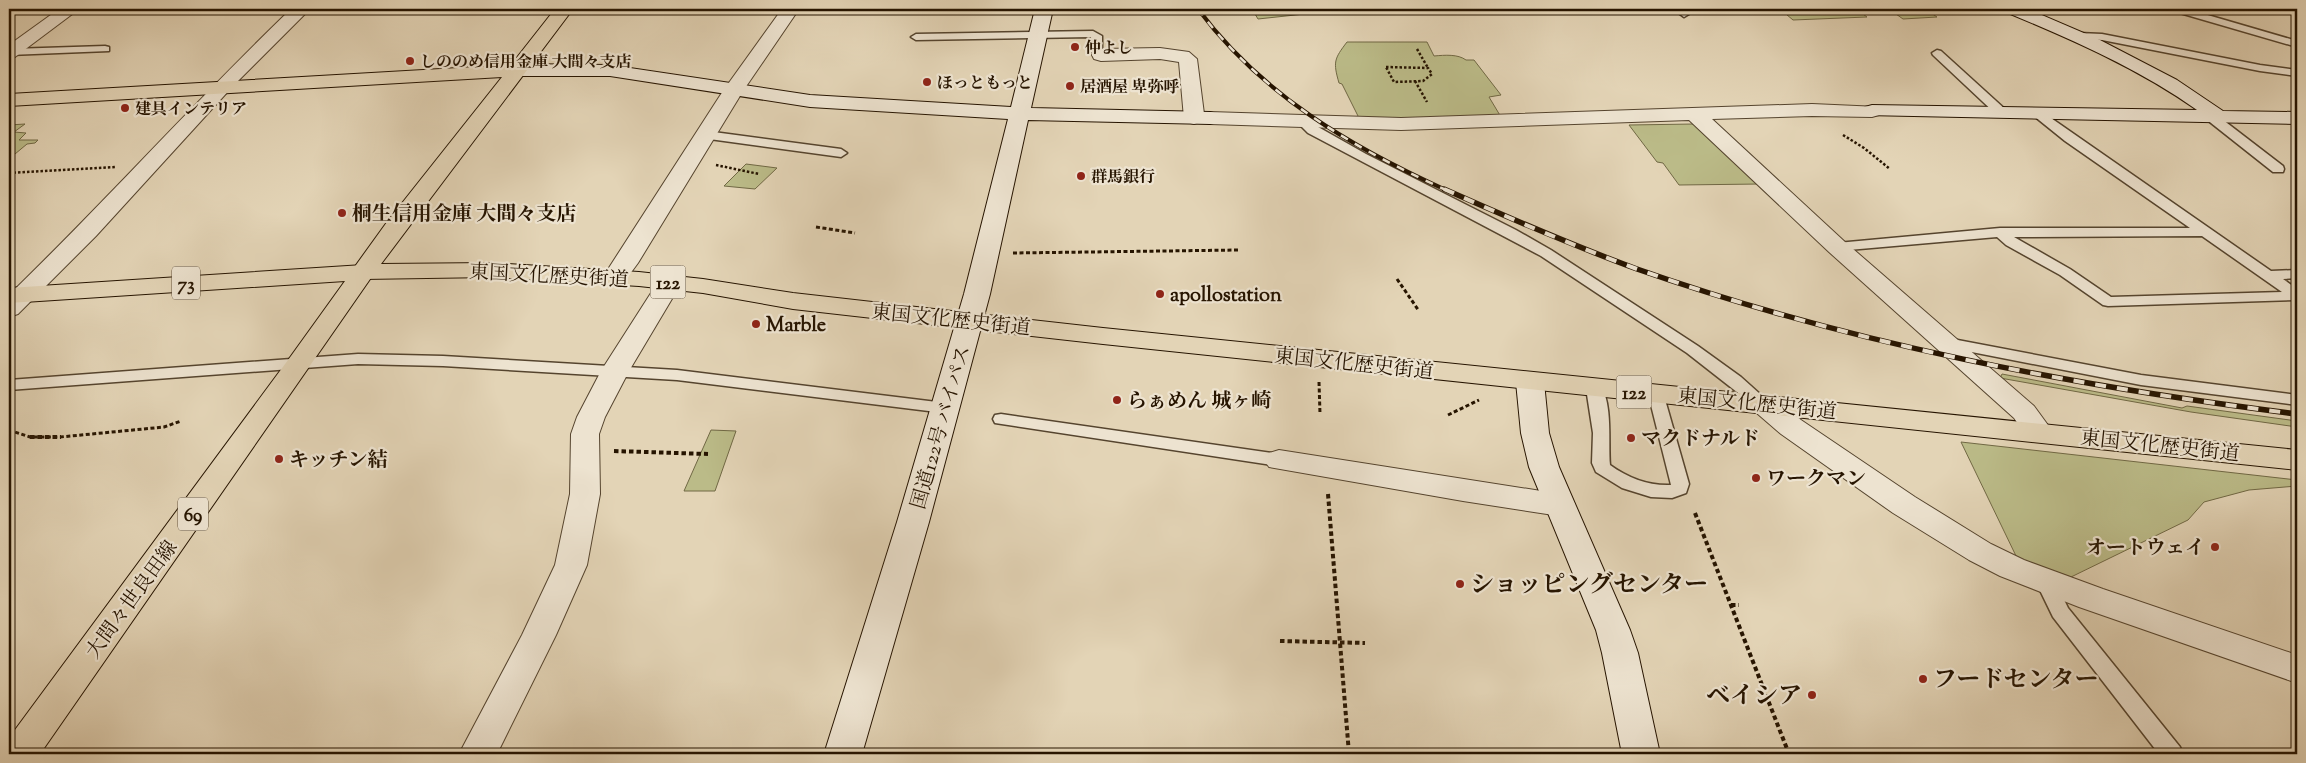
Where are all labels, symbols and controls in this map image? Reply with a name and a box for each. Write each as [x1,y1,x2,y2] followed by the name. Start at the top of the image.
[1085,38,1133,61] place label: 仲よし
[1069,41,1081,53] marker: 仲よし
[420,52,631,75] place label: しののめ信用金庫 大間々支店
[404,55,416,67] marker: しののめ信用金庫 大間々支店
[937,73,1033,96] place label: ほっともっと
[921,76,933,88] marker: ほっともっと
[1080,77,1179,100] place label: 居酒屋 卑弥呼
[1064,80,1076,92] marker: 居酒屋 卑弥呼
[135,99,247,122] place label: 建具インテリア
[119,102,131,114] marker: 建具インテリア
[1091,167,1155,190] place label: 群馬銀行
[1075,170,1087,182] marker: 群馬銀行
[352,201,576,230] place label: 桐生信用金庫 大間々支店
[336,207,348,219] marker: 桐生信用金庫 大間々支店
[468,259,630,296] street label: 東国文化歴史街道
[172,266,200,300] road number: 73
[650,266,686,298] road number: 122
[1170,282,1282,311] place label: apollostation
[1154,288,1166,300] marker: apollostation
[870,299,1032,344] street label: 東国文化歴史街道
[766,312,826,341] place label: Marble
[750,318,762,330] marker: Marble
[905,342,980,513] street label: 国道122号 バイパス
[1273,343,1435,388] street label: 東国文化歴史街道
[1616,376,1652,408] road number: 122
[1676,383,1838,428] street label: 東国文化歴史街道
[1127,388,1271,417] place label: らぁめん 城ヶ崎
[1111,394,1123,406] marker: らぁめん 城ヶ崎
[2079,425,2241,470] street label: 東国文化歴史街道
[1641,426,1760,455] place label: マクドナルド
[1625,432,1637,444] marker: マクドナルド
[289,447,388,476] place label: キッチン結
[273,453,285,465] marker: キッチン結
[1766,466,1866,495] place label: ワークマン
[1750,472,1762,484] marker: ワークマン
[178,498,208,530] road number: 69
[80,535,186,666] street label: 大間々世良田線
[2086,535,2205,564] place label: オートウェイ
[2209,541,2221,553] marker: オートウェイ
[1470,569,1708,603] place label: ショッピングセンター
[1454,578,1466,590] marker: ショッピングセンター
[1933,664,2099,698] place label: フードセンター
[1917,673,1929,685] marker: フードセンター
[1706,680,1802,714] place label: ベイシア
[1806,689,1818,701] marker: ベイシア

